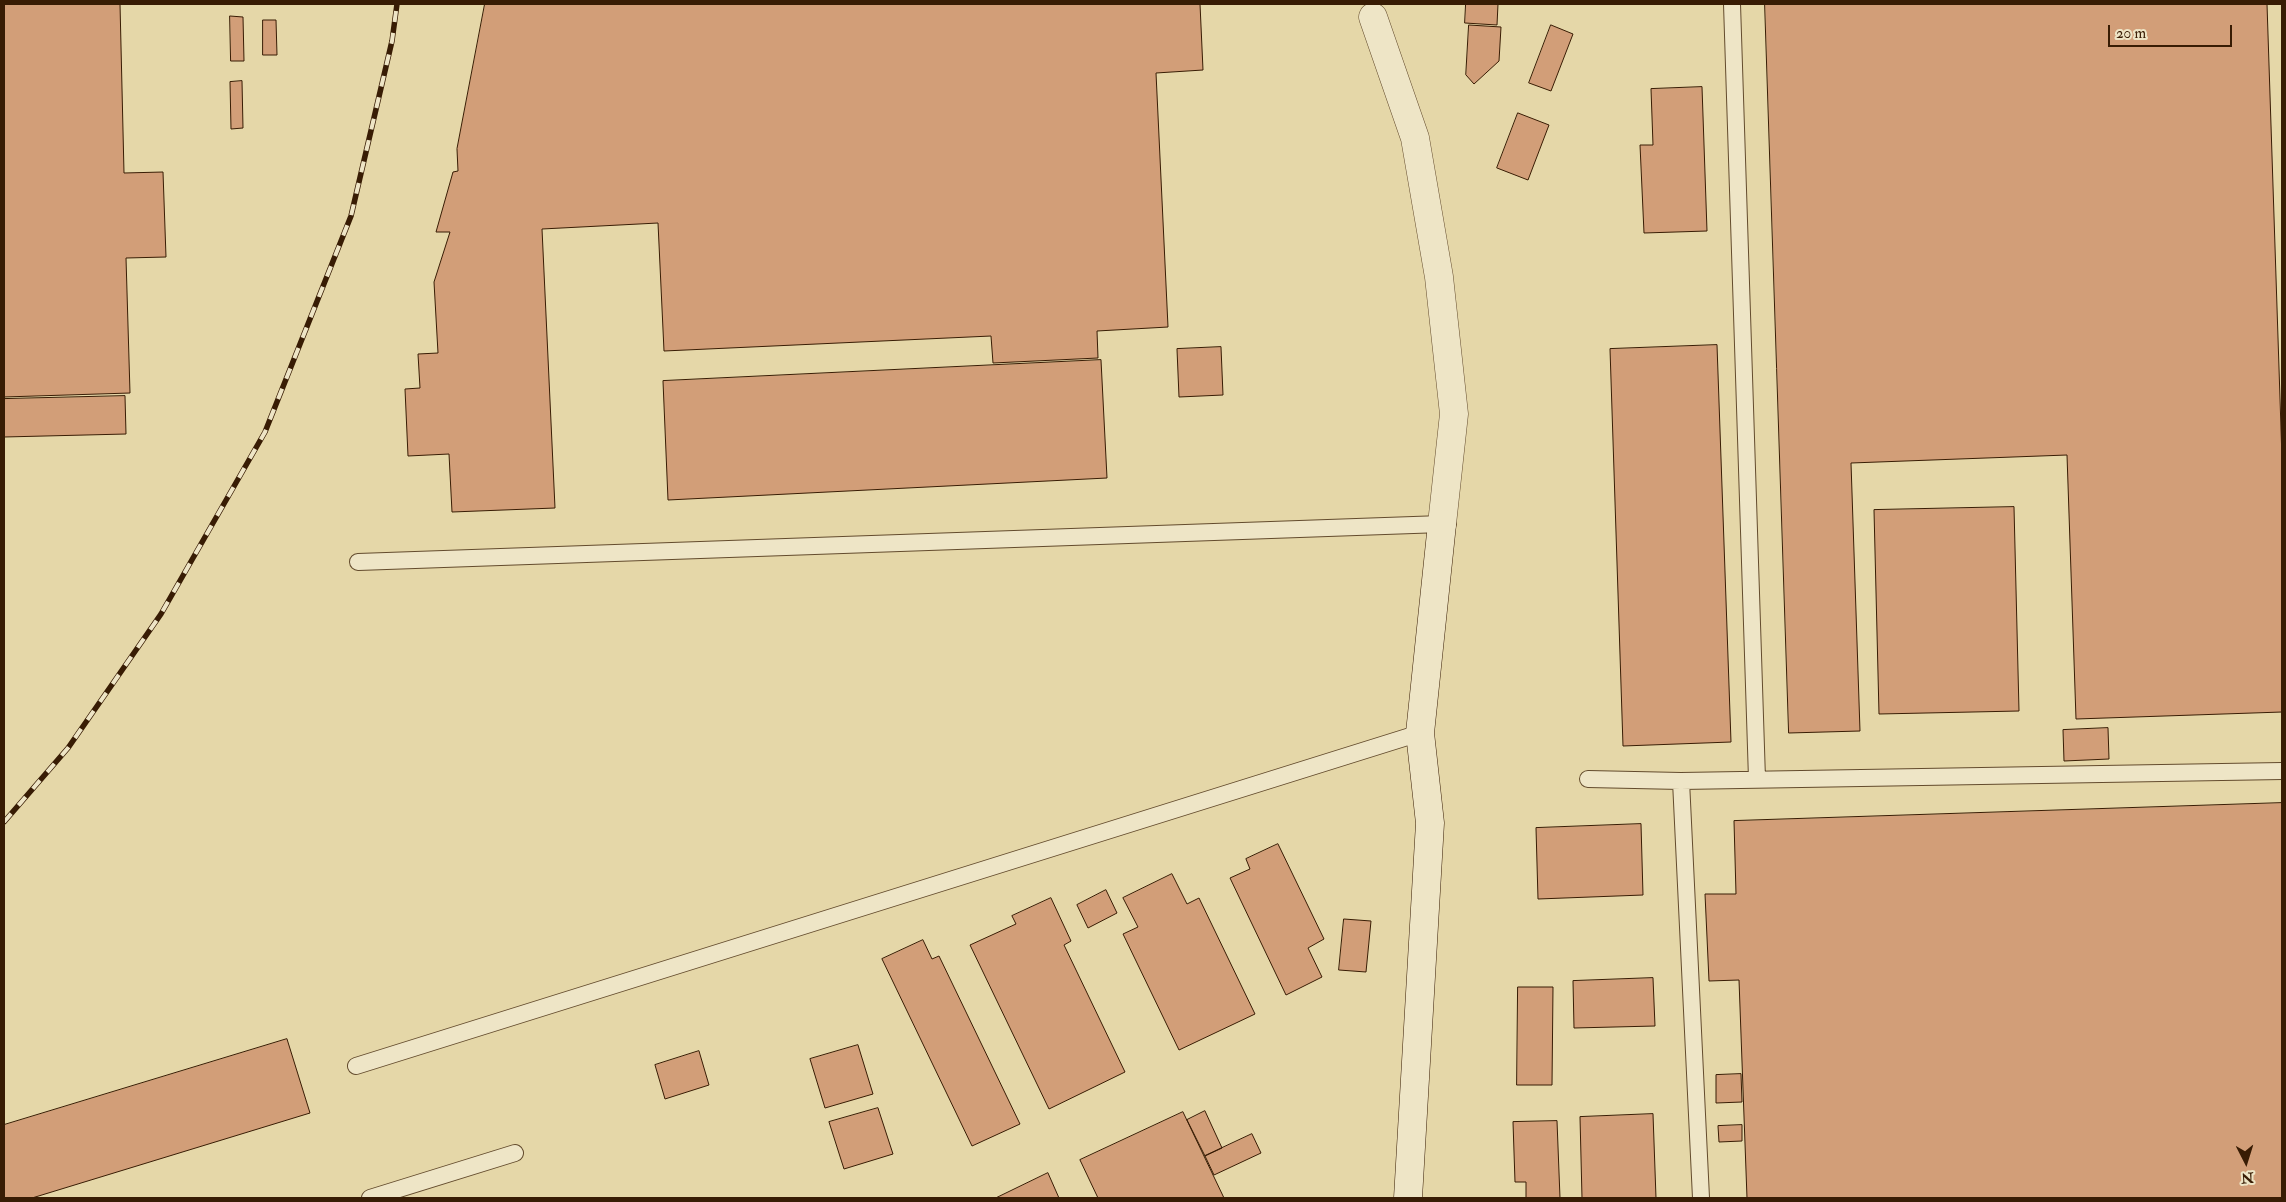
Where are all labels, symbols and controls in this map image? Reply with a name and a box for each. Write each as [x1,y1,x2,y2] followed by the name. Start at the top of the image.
[2111,15,2235,47] scale bar
[2116,24,2146,43] text: 20 m
[2221,1137,2271,1187] north arrow
[2240,1168,2254,1186] text: N

